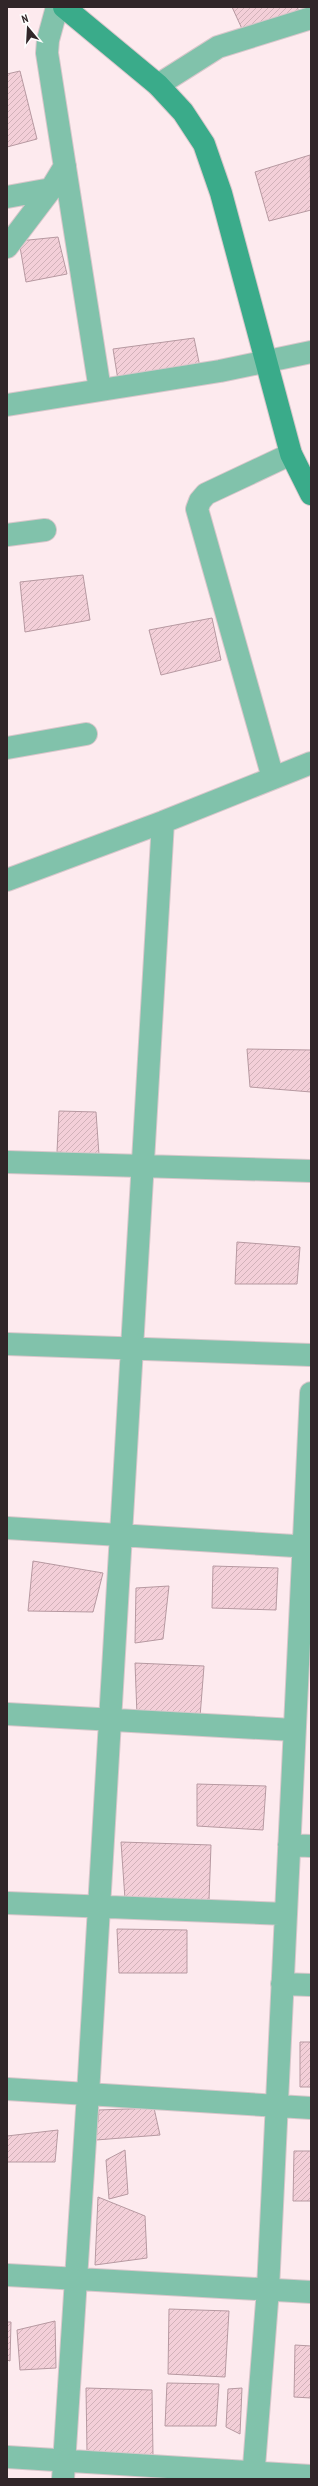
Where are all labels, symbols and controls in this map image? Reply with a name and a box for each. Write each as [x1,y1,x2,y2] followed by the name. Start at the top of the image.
[8,8,48,48] north arrow
[20,11,30,26] text: N

